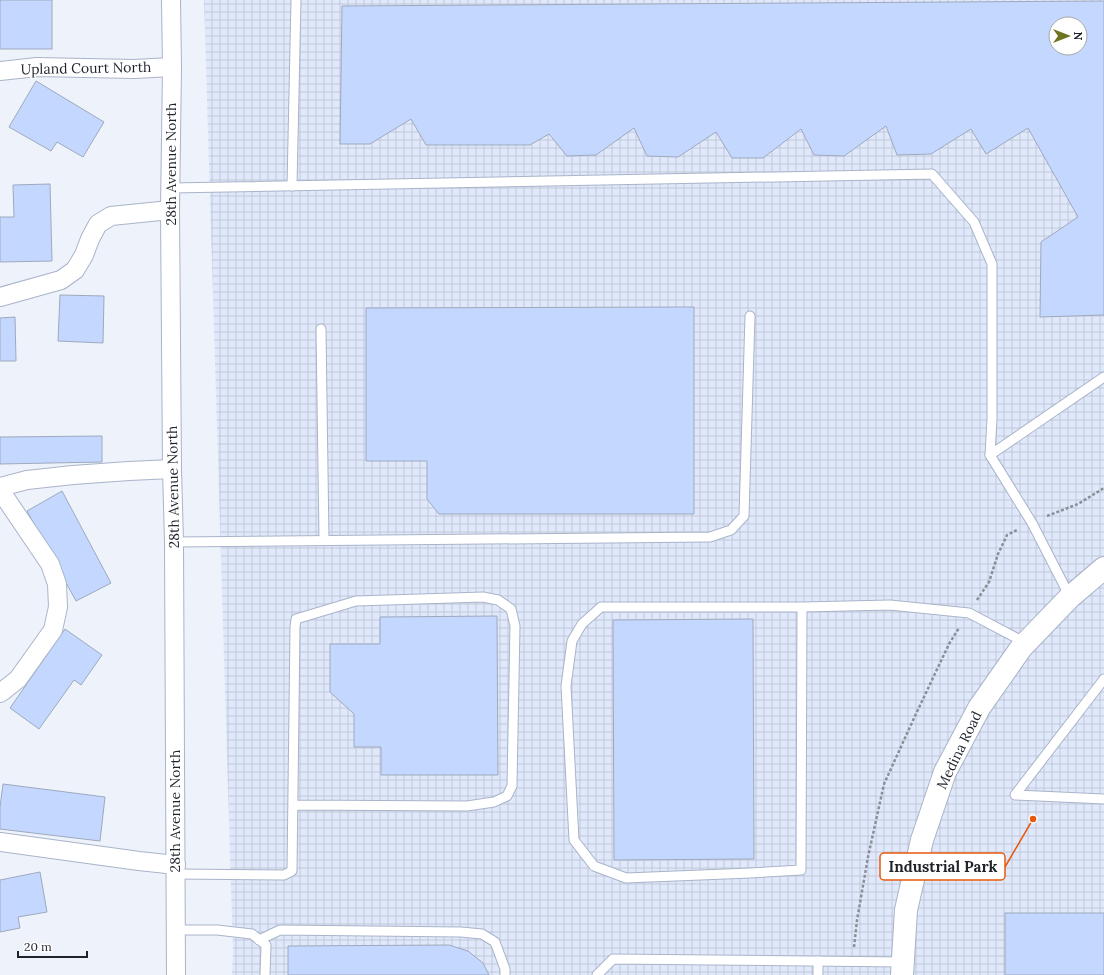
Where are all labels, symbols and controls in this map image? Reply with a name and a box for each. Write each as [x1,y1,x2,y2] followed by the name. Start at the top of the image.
[1048,16,1088,56] north arrow
[1071,32,1085,41] text: N
[20,58,152,78] street label: Upland Court North
[162,103,180,225] street label: 28th Avenue North
[163,425,183,549] street label: 28th Avenue North
[932,708,986,792] street label: Medina Road
[166,750,184,872] street label: 28th Avenue North
[880,853,1005,880] callout: Industrial Park
[889,857,997,876] text: Industrial Park
[18,933,87,959] scale bar
[24,939,52,954] text: 20 m

